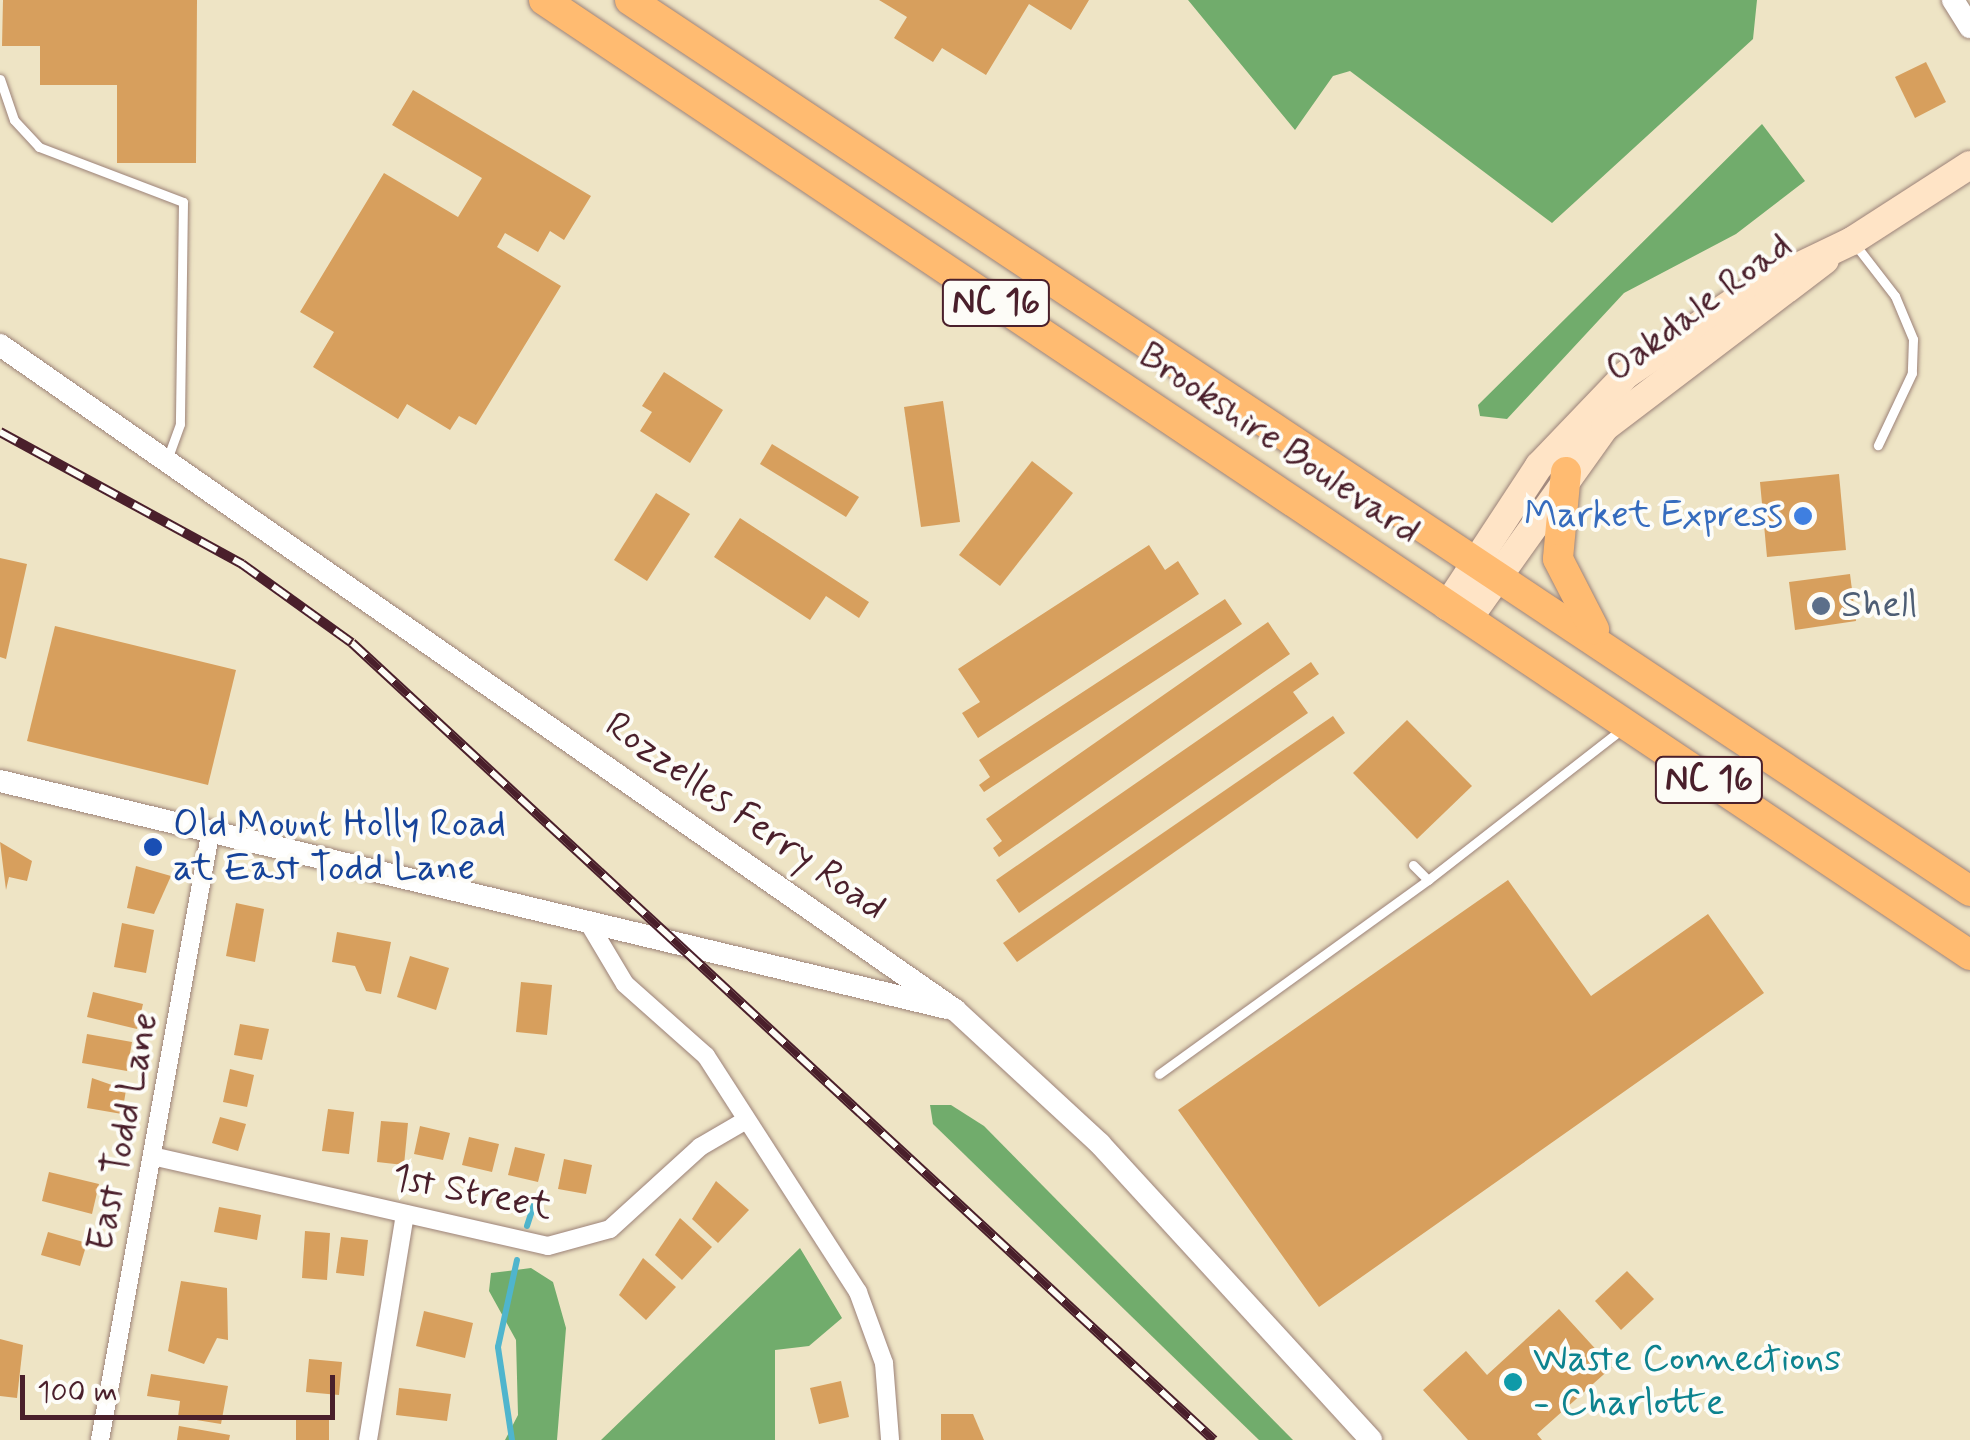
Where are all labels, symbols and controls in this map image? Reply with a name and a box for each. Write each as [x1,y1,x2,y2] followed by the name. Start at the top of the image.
[1598,224,1800,392] street label: Oakdale Road
[941,273,1051,333] road number: NC 16
[1132,334,1426,554] street label: Brookshire Boulevard
[1517,493,1783,539] place label: Market Express
[1792,505,1814,527] marker: Market Express
[1841,583,1918,629] place label: Shell
[1810,595,1832,617] marker: Shell
[596,703,894,931] street label: Rozzelles Ferry Road
[1654,750,1764,810] road number: NC 16
[173,802,512,892] place label: Old Mount Holly Road at East Todd Lane
[142,836,164,858] marker: Old Mount Holly Road at East Todd Lane
[78,1009,170,1255] street label: East Todd Lane
[388,1155,556,1231] street label: 1st Street
[1533,1337,1841,1426] place label: Waste Connections - Charlotte
[25,1355,340,1417] scale bar
[1502,1371,1524,1393] marker: Waste Connections - Charlotte
[37,1373,118,1412] text: 100 m

